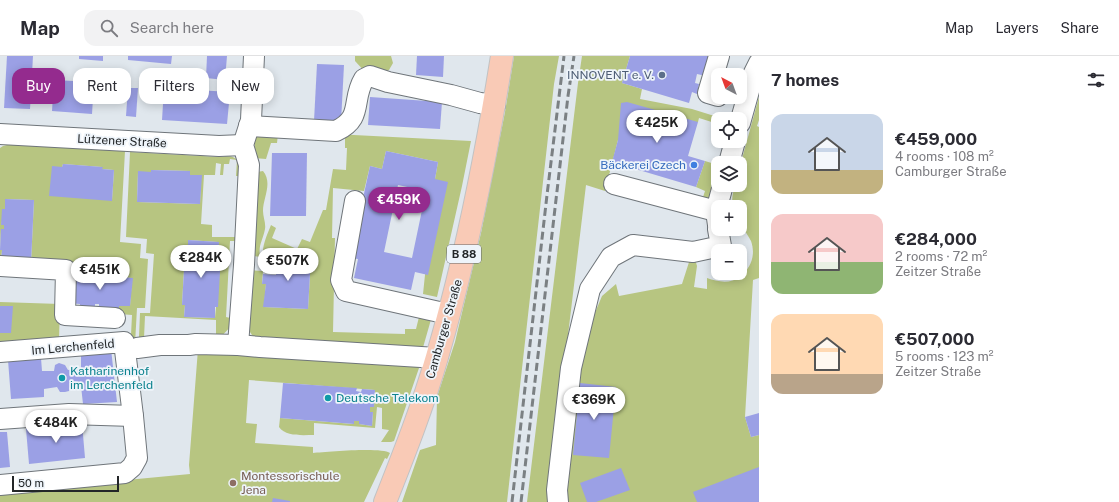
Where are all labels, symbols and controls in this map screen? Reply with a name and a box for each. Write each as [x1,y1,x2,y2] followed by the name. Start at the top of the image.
[84,10,364,46] search box
[20,17,60,39] text: Map
[98,17,120,39] icon: search
[130,19,214,36] text: Search here
[945,20,973,36] text: Map
[995,20,1039,36] text: Layers
[1061,20,1099,36] text: Share
[12,68,65,104] chip: Buy
[73,68,131,104] chip: Rent
[139,68,209,104] chip: Filters
[217,68,274,104] chip: New
[567,68,654,82] place label: INNOVENT e. V.
[711,68,747,104] north arrow
[711,68,747,280] map controls
[1085,69,1107,91] icon: filters
[657,70,667,80] marker: INNOVENT e. V.
[771,70,839,90] text: 7 homes
[629,110,685,144] pin: €425K
[711,112,747,148] button: locate
[635,115,679,130] text: €425K
[895,129,977,149] text: €459,000
[803,130,851,178] icon: home
[77,132,167,150] street label: Lützener Straße
[895,149,994,164] text: 4 rooms · 108 m²
[711,156,747,192] button: layers
[600,158,686,172] place label: Bäckerei Czech
[689,160,699,170] marker: Bäckerei Czech
[895,164,1007,179] text: Camburger Straße
[371,187,427,221] pin: €459K
[377,192,421,207] text: €459K
[711,200,747,236] button: +
[895,229,977,249] text: €284,000
[803,230,851,278] icon: home
[711,244,747,280] button: −
[173,245,229,279] pin: €284K
[447,245,481,263] road number: B 88
[260,248,316,282] pin: €507K
[895,249,987,264] text: 2 rooms · 72 m²
[179,250,223,265] text: €284K
[267,253,309,268] text: €507K
[72,257,128,291] pin: €451K
[80,262,120,277] text: €451K
[895,264,981,279] text: Zeitzer Straße
[423,277,465,380] street label: Camburger Straße
[895,329,974,349] text: €507,000
[803,330,851,378] icon: home
[31,336,115,358] street label: Im Lerchenfeld
[895,349,994,364] text: 5 rooms · 123 m²
[70,364,153,392] place label: Katharinenhof im Lerchenfeld
[895,364,981,379] text: Zeitzer Straße
[57,373,67,383] marker: Katharinenhof im Lerchenfeld
[566,387,622,421] pin: €369K
[336,391,439,405] place label: Deutsche Telekom
[572,392,616,407] text: €369K
[323,393,333,403] marker: Deutsche Telekom
[28,410,84,444] pin: €484K
[34,415,78,430] text: €484K
[241,469,340,497] place label: Montessorischule Jena
[12,474,119,493] scale bar
[18,477,44,489] text: 50 m
[228,478,238,488] marker: Montessorischule Jena

